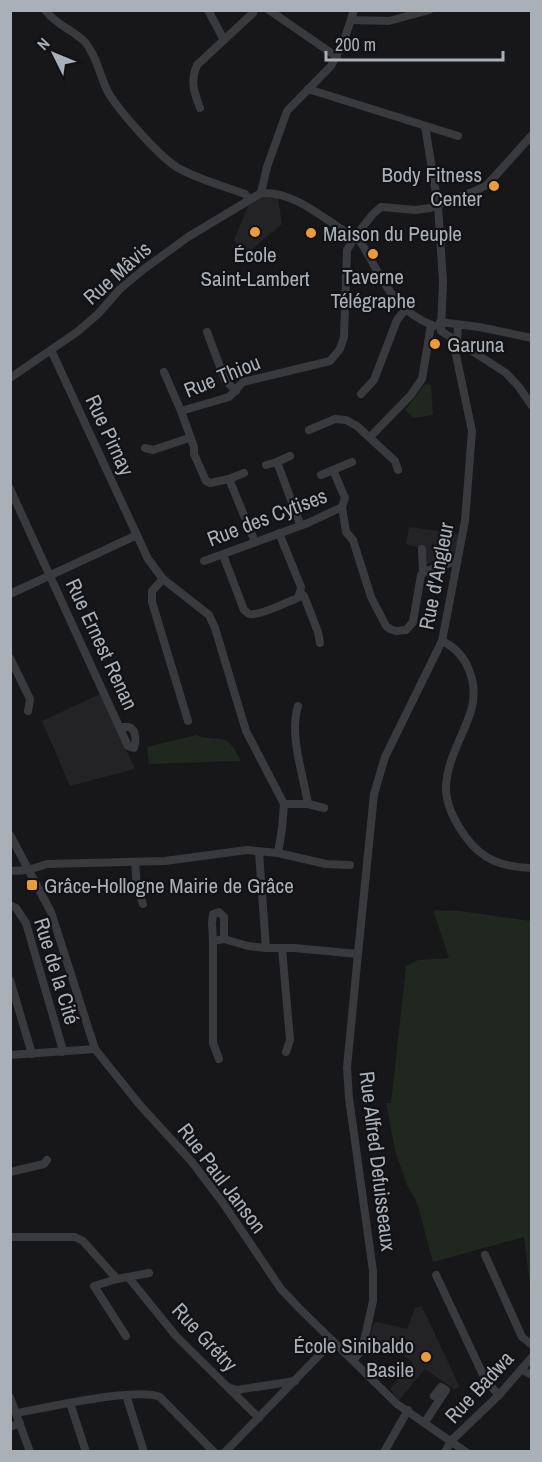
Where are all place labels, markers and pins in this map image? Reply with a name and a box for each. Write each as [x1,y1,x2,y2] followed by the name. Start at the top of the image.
[381,160,482,213] place label: Body Fitness Center
[487,179,501,193] marker: Body Fitness Center
[323,219,462,248] place label: Maison du Peuple
[248,225,262,239] marker: École Saint-Lambert
[304,226,318,240] marker: Maison du Peuple
[200,240,310,293] place label: École Saint-Lambert
[366,247,380,261] marker: Taverne Télégraphe
[330,262,416,315] place label: Taverne Télégraphe
[447,330,505,359] place label: Garuna
[428,337,442,351] marker: Garuna
[44,871,294,900] place label: Grâce-Hollogne Mairie de Grâce
[25,878,39,892] marker: Grâce-Hollogne Mairie de Grâce
[293,1331,414,1384] place label: École Sinibaldo Basile
[419,1350,433,1364] marker: École Sinibaldo Basile

